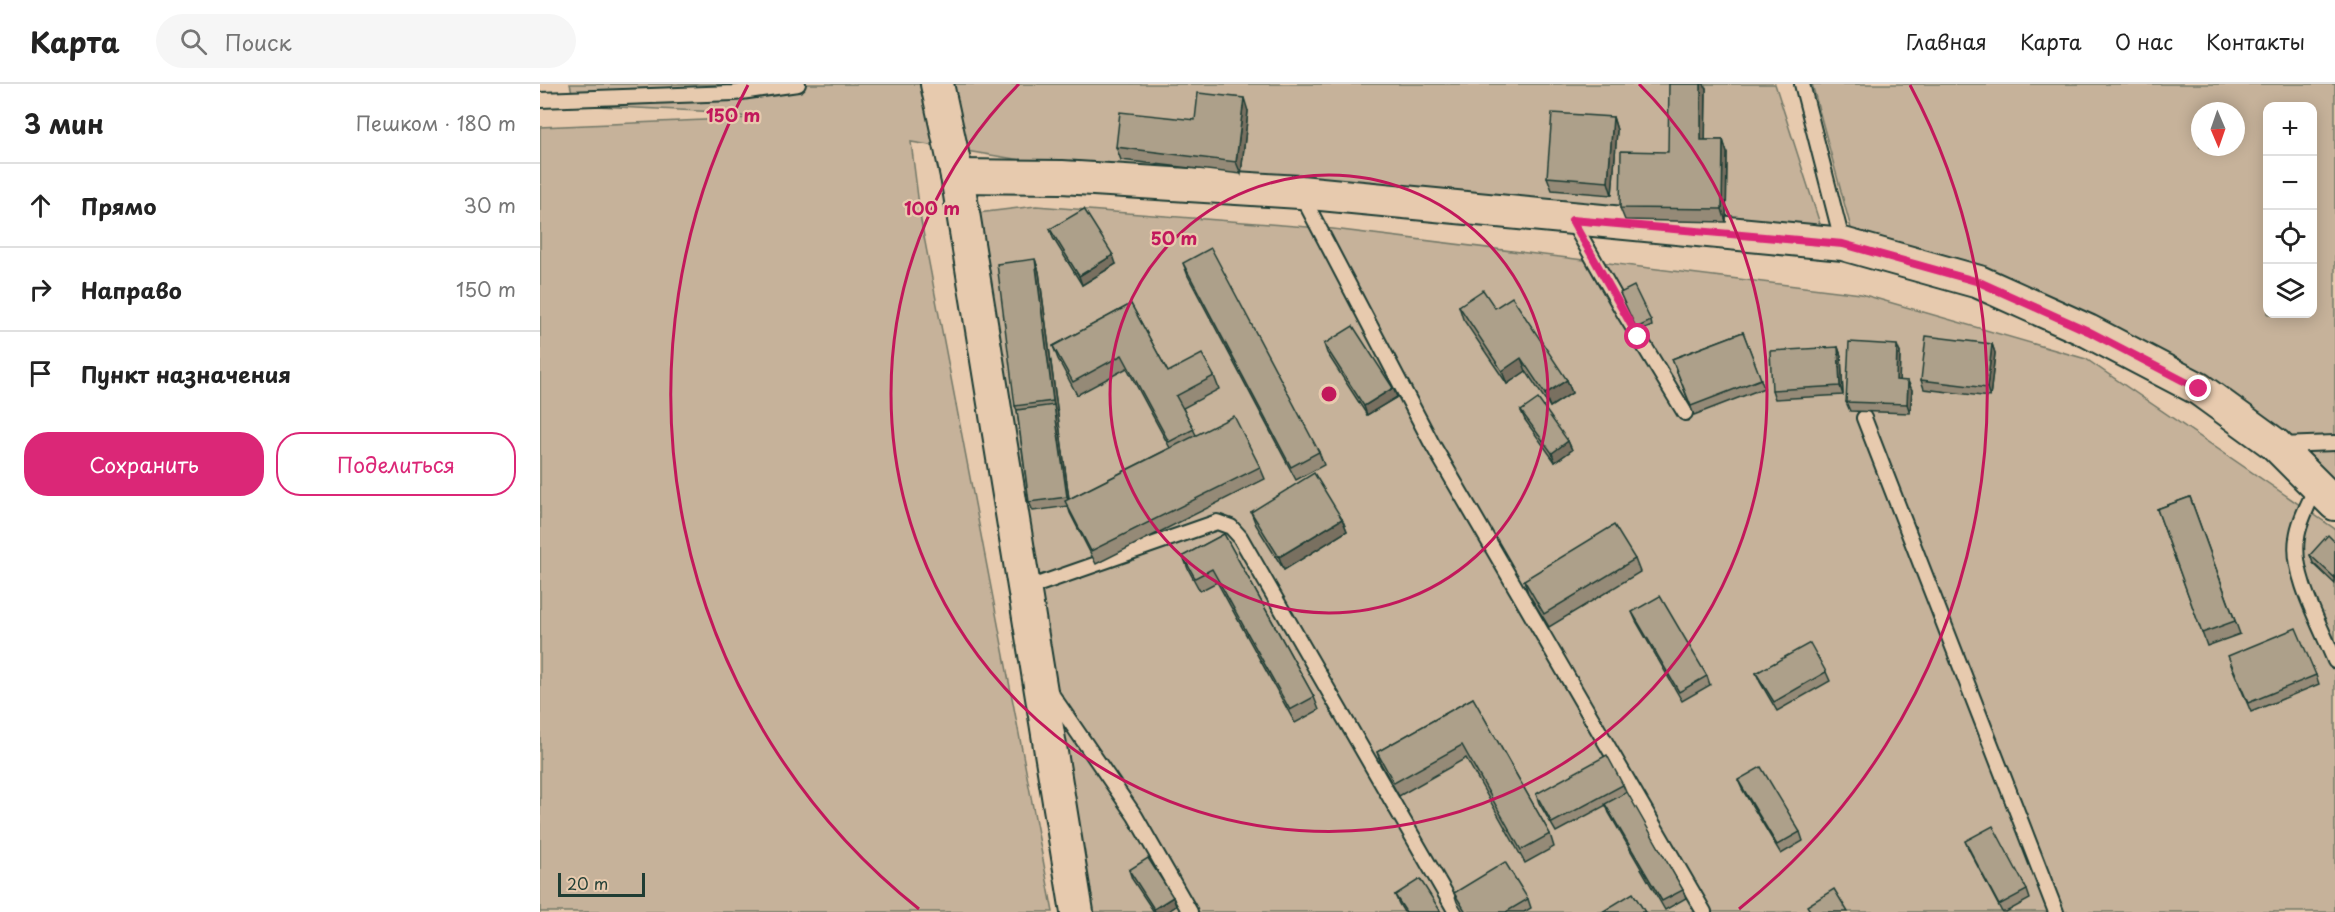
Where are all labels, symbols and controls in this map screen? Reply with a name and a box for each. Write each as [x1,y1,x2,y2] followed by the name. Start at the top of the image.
[156,14,576,68] search box
[30,20,120,63] text: Карта
[177,25,210,58] icon: search
[225,25,292,58] text: Поиск
[1906,25,1987,57] text: Главная
[2020,25,2082,57] text: Карта
[2115,25,2173,57] text: О нас
[2206,25,2305,57] text: Контакты
[706,101,760,128] text: 150 m
[2191,102,2245,156] north arrow
[2263,102,2317,318] map controls
[2263,102,2317,156] button: +
[24,104,104,143] text: 3 мин
[356,108,516,138] text: Пешком · 180 m
[2263,156,2317,210] button: −
[24,189,57,222] icon: ahead
[81,189,156,222] text: Прямо
[463,190,516,220] text: 30 m
[904,194,960,221] text: 100 m
[2263,210,2317,264] button: locate
[1151,224,1197,251] text: 50 m
[2263,264,2317,318] button: layers
[24,273,57,306] icon: right
[81,273,182,306] text: Направо
[456,274,516,304] text: 150 m
[1624,323,1650,349] route start
[24,357,57,390] icon: arrive
[81,357,291,390] text: Пункт назначения
[2185,375,2211,401] route end
[1319,384,1339,404] centre of rings
[24,432,264,496] button: Сохранить
[276,432,516,496] button: Поделиться
[558,870,645,898] scale bar
[567,871,608,895] text: 20 m

